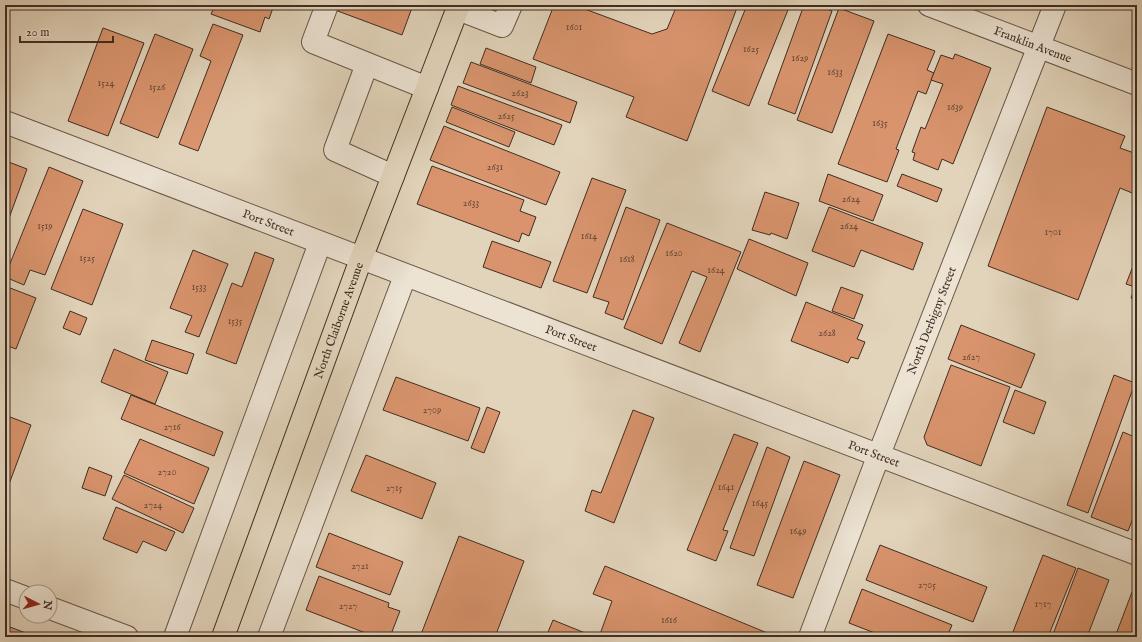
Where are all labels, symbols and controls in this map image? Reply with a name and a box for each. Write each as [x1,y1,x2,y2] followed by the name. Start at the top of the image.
[20,18,113,44] scale bar
[566,21,583,34] house number: 1601
[992,23,1074,67] street label: Franklin Avenue
[26,25,49,40] text: 20 m
[743,43,759,56] house number: 1625
[791,52,809,65] house number: 1629
[827,66,843,79] house number: 1633
[98,77,115,90] house number: 1524
[149,81,166,94] house number: 1526
[511,87,529,100] house number: 2623
[947,101,963,114] house number: 1639
[497,110,515,123] house number: 2625
[872,117,888,130] house number: 1635
[487,161,503,174] house number: 2631
[842,193,860,206] house number: 2624
[463,197,479,210] house number: 2633
[240,206,296,240] street label: Port Street
[37,220,53,233] house number: 1519
[840,220,858,233] house number: 2624
[1045,226,1062,239] house number: 1701
[581,230,597,243] house number: 1614
[665,247,683,260] house number: 1620
[79,252,95,265] house number: 1525
[619,253,635,266] house number: 1618
[311,260,367,381] street label: North Claiborne Avenue
[707,264,725,277] house number: 1624
[904,265,960,377] street label: North Derbigny Street
[192,281,207,294] house number: 1533
[228,315,243,328] house number: 1535
[543,322,599,355] street label: Port Street
[818,327,836,340] house number: 2628
[962,351,980,364] house number: 2627
[423,404,441,417] house number: 2709
[163,421,181,434] house number: 2716
[846,437,902,471] street label: Port Street
[158,466,177,479] house number: 2720
[718,481,735,494] house number: 1641
[386,482,403,495] house number: 2715
[752,497,769,510] house number: 1645
[144,499,163,512] house number: 2724
[789,525,807,538] house number: 1649
[351,560,369,573] house number: 2721
[918,579,936,592] house number: 2705
[18,584,58,624] north arrow
[39,598,55,611] text: N
[1035,598,1052,611] house number: 1717
[339,600,358,613] house number: 2727
[661,614,678,627] house number: 1616

